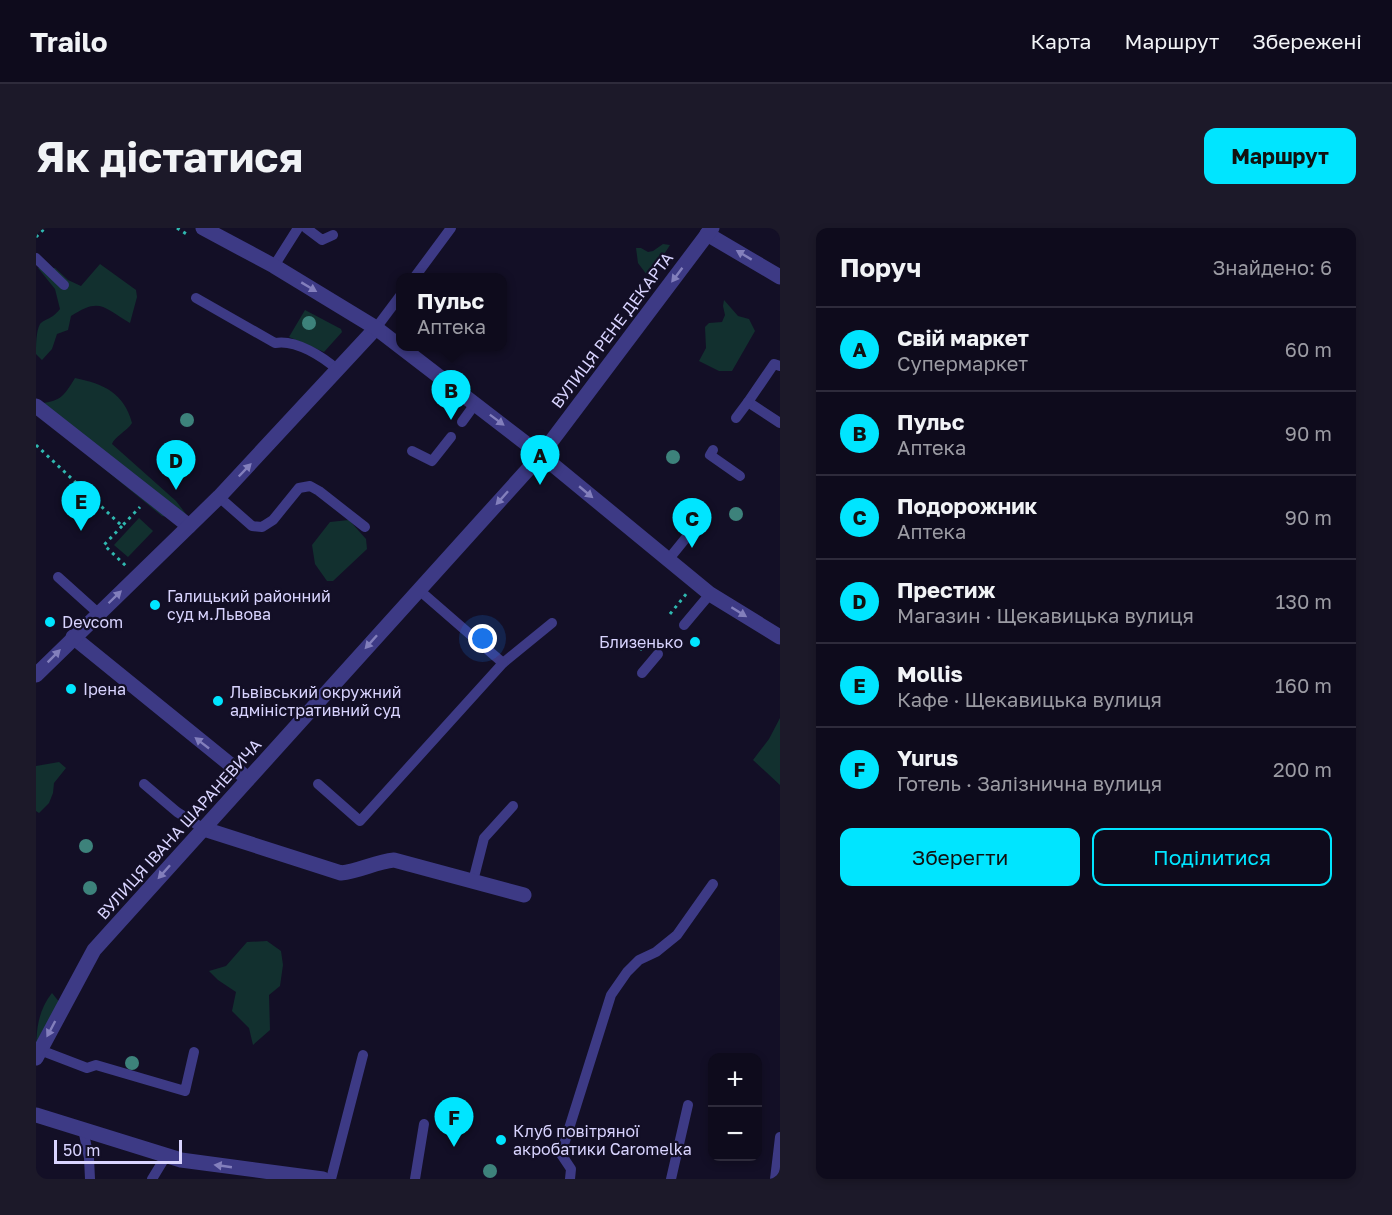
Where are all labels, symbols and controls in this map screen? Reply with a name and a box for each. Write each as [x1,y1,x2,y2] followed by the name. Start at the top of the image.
[30,25,108,58] text: Trailo
[1031,28,1091,54] text: Карта
[1124,28,1219,54] text: Маршрут
[1252,28,1362,54] text: Збережені
[1204,128,1356,184] button: Маршрут
[36,131,303,181] text: Як дістатися
[547,248,677,412] street label: ВУЛИЦЯ РЕНЕ ДЕКАРТА
[736,250,752,261] one-way arrow
[840,252,921,283] text: Поруч
[1213,255,1332,279] text: Знайдено: 6
[671,267,683,282] one-way arrow
[396,273,507,351] popup
[301,282,317,293] one-way arrow
[417,287,484,314] text: Пульс
[417,314,486,338] text: Аптека
[897,324,1029,351] text: Свій маркет
[852,337,867,361] text: A
[1285,337,1332,361] text: 60 m
[897,351,1028,375] text: Супермаркет
[432,370,470,420] pin: B
[897,408,964,435] text: Пульс
[489,414,504,426] one-way arrow
[852,421,867,445] text: B
[1285,421,1332,445] text: 90 m
[897,435,966,459] text: Аптека
[520,436,560,485] pin: A
[156,440,196,490] pin: D
[238,462,252,477] one-way arrow
[62,482,100,531] pin: E
[579,485,594,497] one-way arrow
[496,490,509,505] one-way arrow
[897,492,1037,519] text: Подорожник
[672,498,712,548] pin: C
[852,505,867,529] text: C
[1285,505,1332,529] text: 90 m
[897,519,966,543] text: Аптека
[897,576,996,603] text: Престиж
[167,586,331,624] place label: Галицький районний суд м.Львова
[852,589,867,613] text: D
[1276,589,1332,613] text: 130 m
[108,590,123,604] one-way arrow
[148,598,162,612] marker: Галицький районний суд м.Львова
[897,603,1194,627] text: Магазин · Щекавицька вулиця
[731,607,747,618] one-way arrow
[62,612,123,632] place label: Devcom
[43,615,57,629] marker: Devcom
[468,624,497,653] your location
[599,632,683,652] place label: Близенько
[364,635,378,650] one-way arrow
[688,635,702,649] marker: Близенько
[47,649,61,663] one-way arrow
[897,660,963,687] text: Mollis
[853,673,866,697] text: E
[1275,673,1332,697] text: 160 m
[83,679,126,699] place label: Ірена
[64,682,78,696] marker: Ірена
[230,682,402,720] place label: Львівський окружний адміністративний суд
[897,687,1162,711] text: Кафе · Щекавицька вулиця
[211,694,225,708] marker: Львівський окружний адміністративний суд
[93,734,266,923] street label: ВУЛИЦЯ ІВАНА ШАРАНЕВИЧА
[195,738,210,750] one-way arrow
[897,744,958,771] text: Yurus
[854,757,865,781] text: F
[1273,757,1332,781] text: 200 m
[897,771,1162,795] text: Готель · Залізнична вулиця
[840,828,1080,886] button: Зберегти
[1092,828,1332,886] button: Поділитися
[158,865,172,879] one-way arrow
[46,1021,56,1038] one-way arrow
[708,1053,762,1161] map controls
[708,1053,762,1107] button: +
[434,1098,474,1147] pin: F
[708,1107,762,1161] button: −
[513,1121,692,1159] place label: Клуб повітряної акробатики Caromelka
[494,1133,508,1147] marker: Клуб повітряної акробатики Caromelka
[54,1137,182,1164] scale bar
[63,1140,100,1160] text: 50 m
[214,1161,233,1170] one-way arrow

